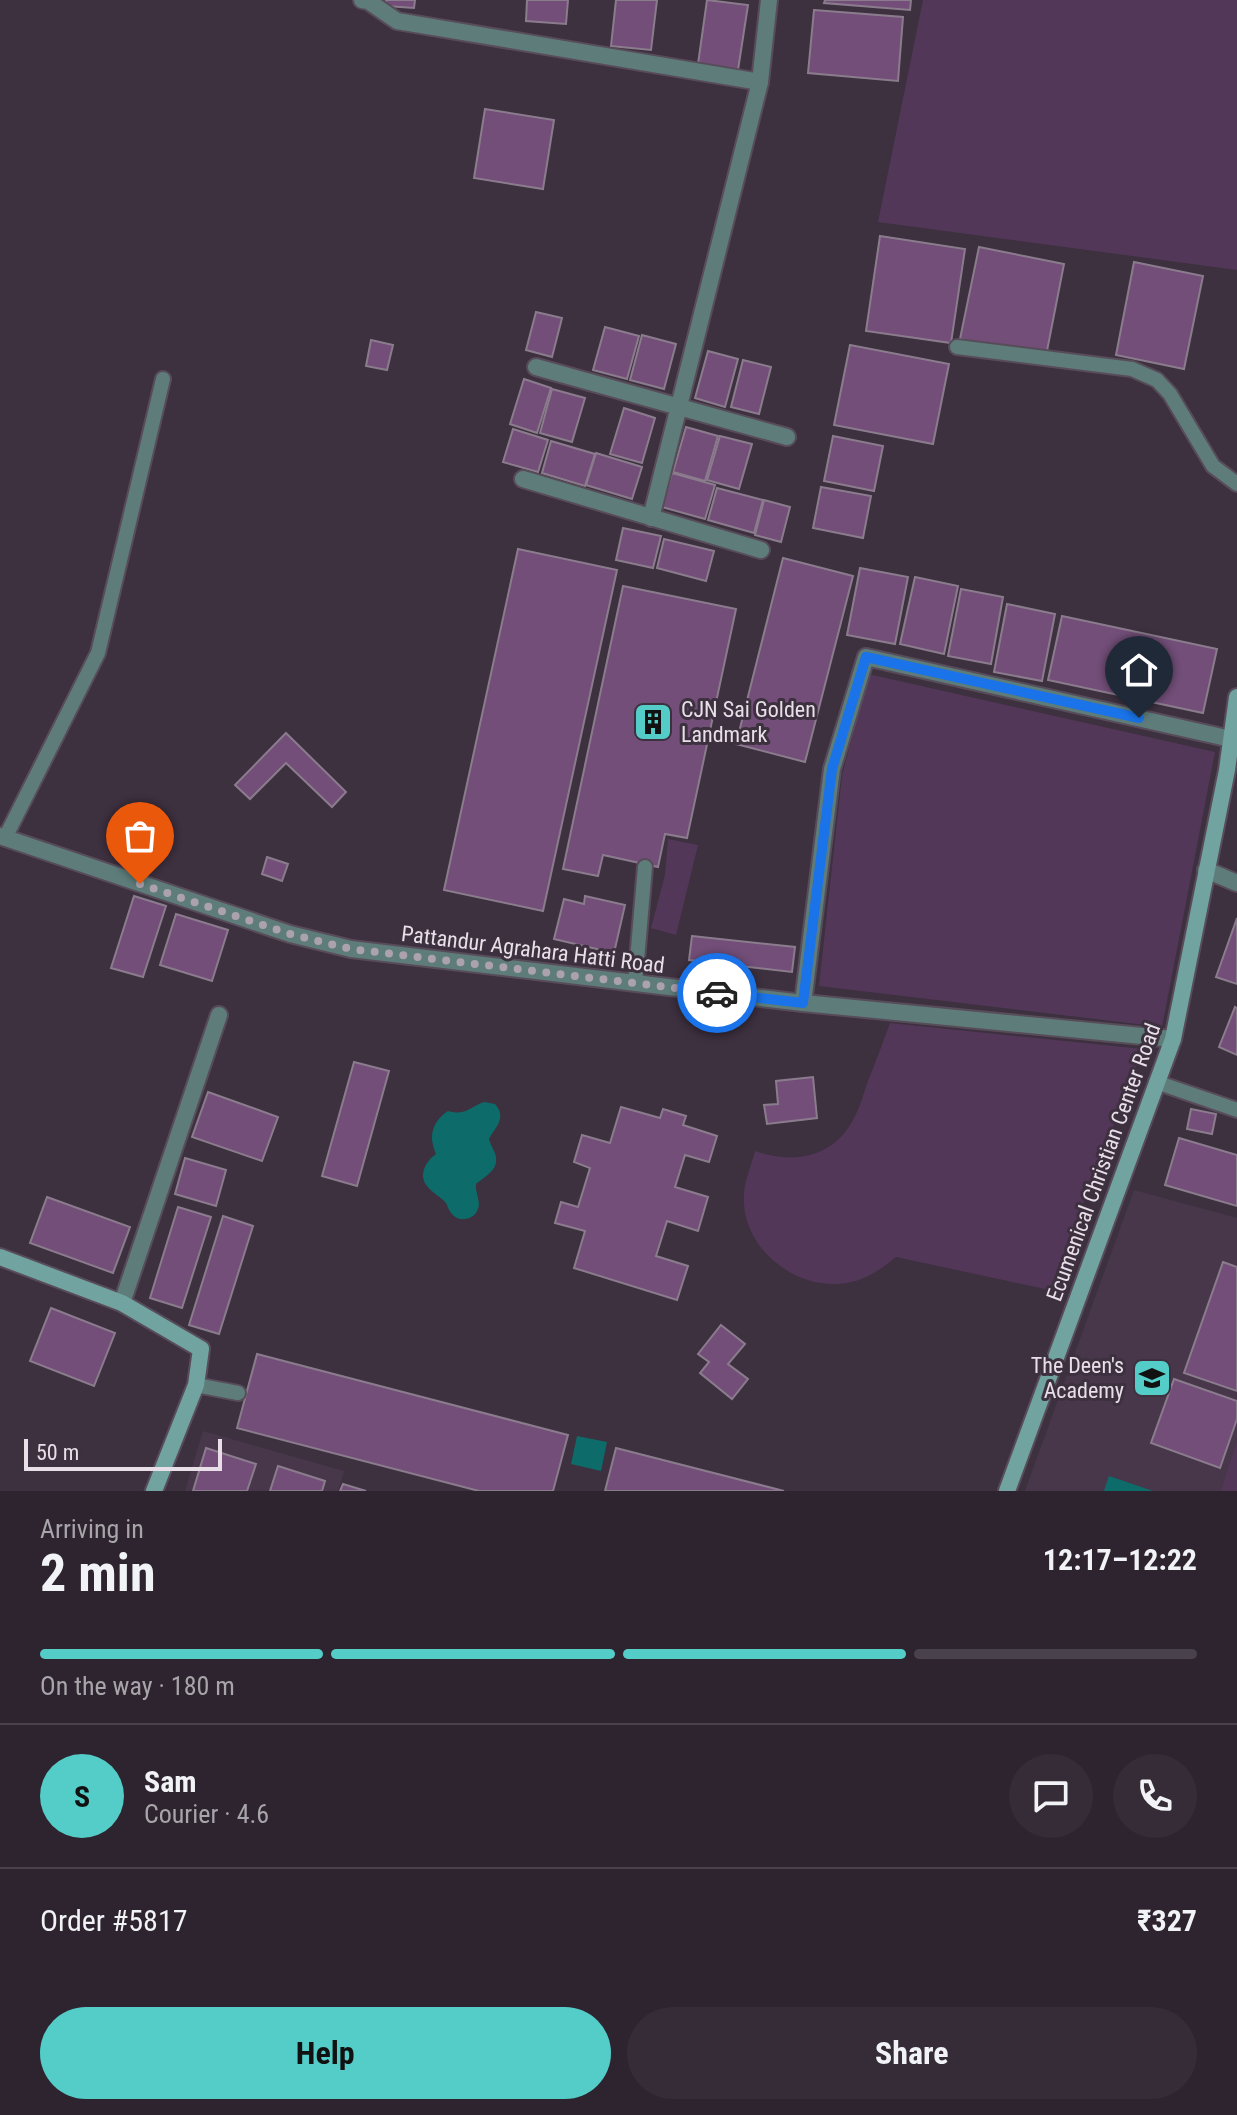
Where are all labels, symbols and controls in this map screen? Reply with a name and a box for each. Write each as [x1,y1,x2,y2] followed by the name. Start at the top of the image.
[1105,636,1173,718] pin
[1117,648,1161,692] icon: home
[681,697,816,747] place label: CJN Sai Golden Landmark
[632,701,674,743] building icon: CJN Sai Golden Landmark
[106,802,174,884] pin
[118,814,162,858] icon: bag
[400,921,666,978] street label: Pattandur Agrahara Hatti Road
[677,953,757,1033] courier
[695,971,739,1015] icon: car
[1041,1020,1165,1304] street label: Ecumenical Christian Center Road
[1031,1353,1124,1403] place label: The Deen's Academy
[1131,1357,1173,1399] school or university icon: The Deen's Academy
[24,1435,222,1471] scale bar
[36,1440,79,1465] text: 50 m
[40,1514,144,1544] text: Arriving in
[1043,1542,1197,1577] text: 12:17–12:22
[40,1543,156,1604] text: 2 min
[40,1671,235,1701] text: On the way · 180 m
[1009,1754,1093,1838] button: chat
[1113,1754,1197,1838] button: phone
[144,1764,197,1799] text: Sam
[74,1779,90,1814] text: S
[144,1799,269,1829] text: Courier · 4.6
[40,1903,188,1938] text: Order #5817
[1137,1903,1197,1938] text: ₹327
[40,2007,611,2099] button: Help
[627,2007,1197,2099] button: Share

